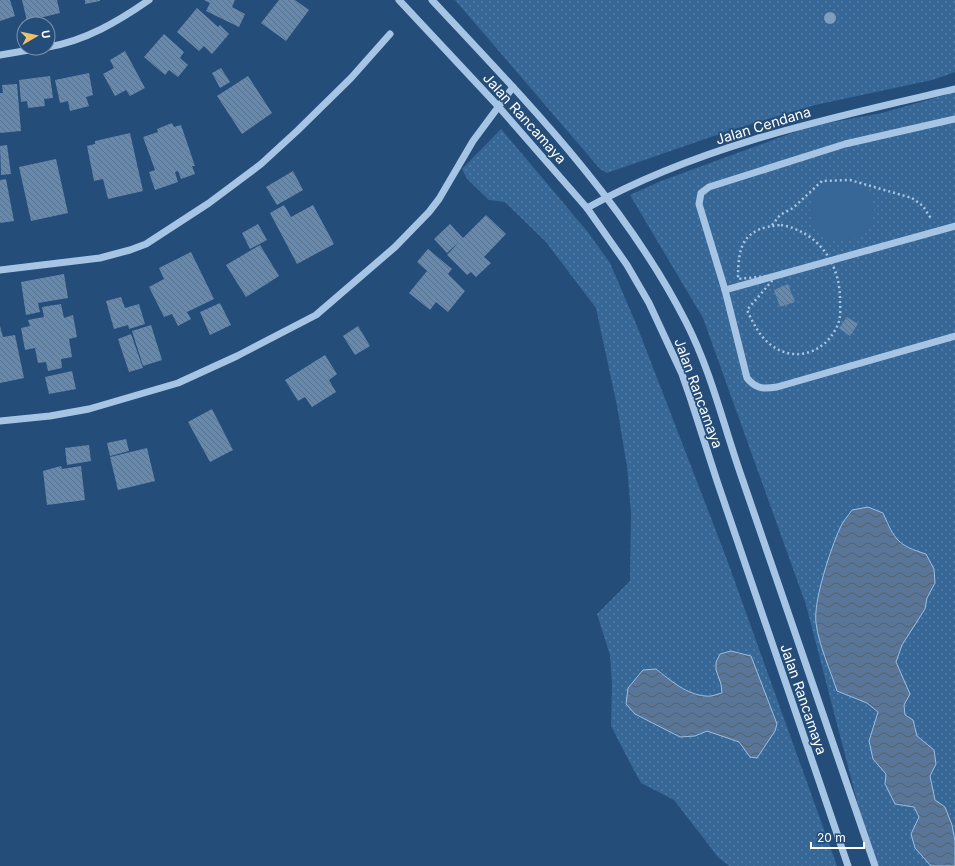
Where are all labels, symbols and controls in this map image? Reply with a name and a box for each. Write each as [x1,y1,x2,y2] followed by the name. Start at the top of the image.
[16,16,56,56] north arrow
[38,29,53,40] text: U
[480,69,570,167] street label: Jalan Rancamaya
[713,102,813,148] street label: Jalan Cendana
[671,336,727,450] street label: Jalan Rancamaya
[777,641,831,757] street label: Jalan Rancamaya
[811,824,864,850] scale bar
[817,830,846,845] text: 20 m

